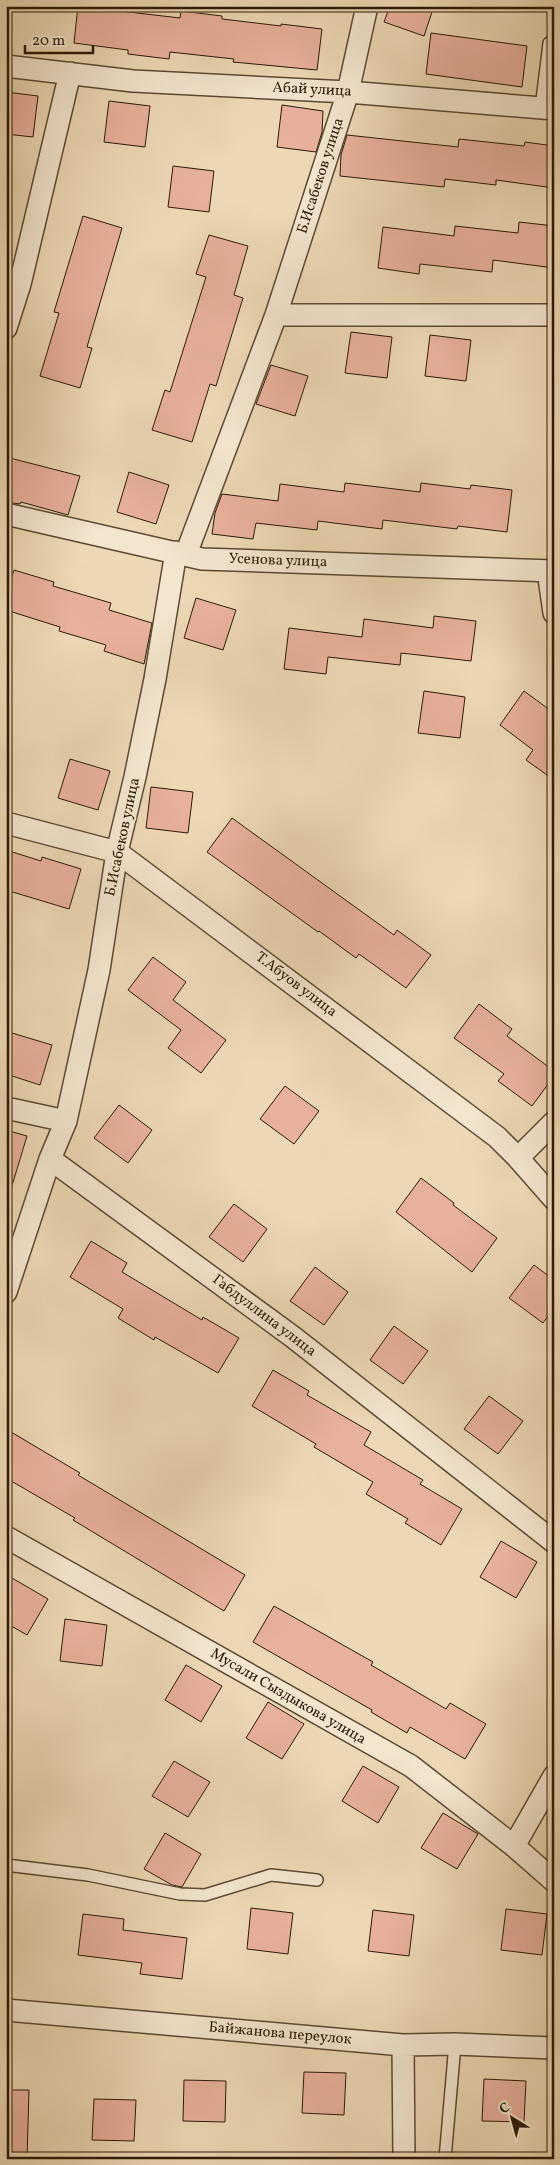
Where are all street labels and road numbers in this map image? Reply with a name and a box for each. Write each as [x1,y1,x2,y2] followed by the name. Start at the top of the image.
[272,77,352,103] street label: Абай улица
[292,115,350,237] street label: Б.Исабеков улица
[228,549,328,573] street label: Усенова улица
[100,776,146,898] street label: Б.Исабеков улица
[251,947,341,1023] street label: Т.Абуов улица
[208,1270,320,1362] street label: Габдуллина улица
[206,1644,370,1750] street label: Мусали Сыздыкова улица
[208,2017,352,2051] street label: Байжанова переулок

